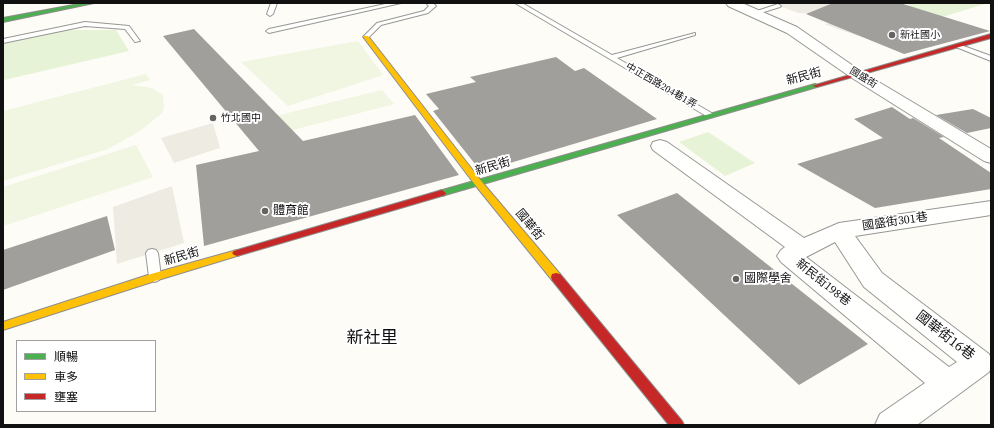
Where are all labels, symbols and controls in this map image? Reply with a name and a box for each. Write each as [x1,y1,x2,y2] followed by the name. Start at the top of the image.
[900,29,940,41] place label: 新社國小
[887,30,897,40] marker: 新社國小
[623,61,699,111] street label: 中正西路204巷1弄
[785,65,823,89] street label: 新民街
[847,65,879,91] street label: 國盛街
[221,112,261,124] place label: 竹北國中
[208,113,218,123] marker: 竹北國中
[474,155,512,179] street label: 新民街
[273,204,309,218] place label: 體育館
[260,206,270,216] marker: 體育館
[512,206,546,244] street label: 國華街
[861,210,929,234] street label: 國盛街301巷
[163,245,201,269] street label: 新民街
[793,257,853,309] street label: 新民街198巷
[744,272,792,286] place label: 國際學舍
[731,274,741,284] marker: 國際學舍
[912,308,978,364] street label: 國華街16巷
[347,329,397,349] district label: 新社里
[16,340,156,412] legend
[54,349,78,365] text: 順暢
[54,369,78,385] text: 車多
[54,389,78,405] text: 壅塞

